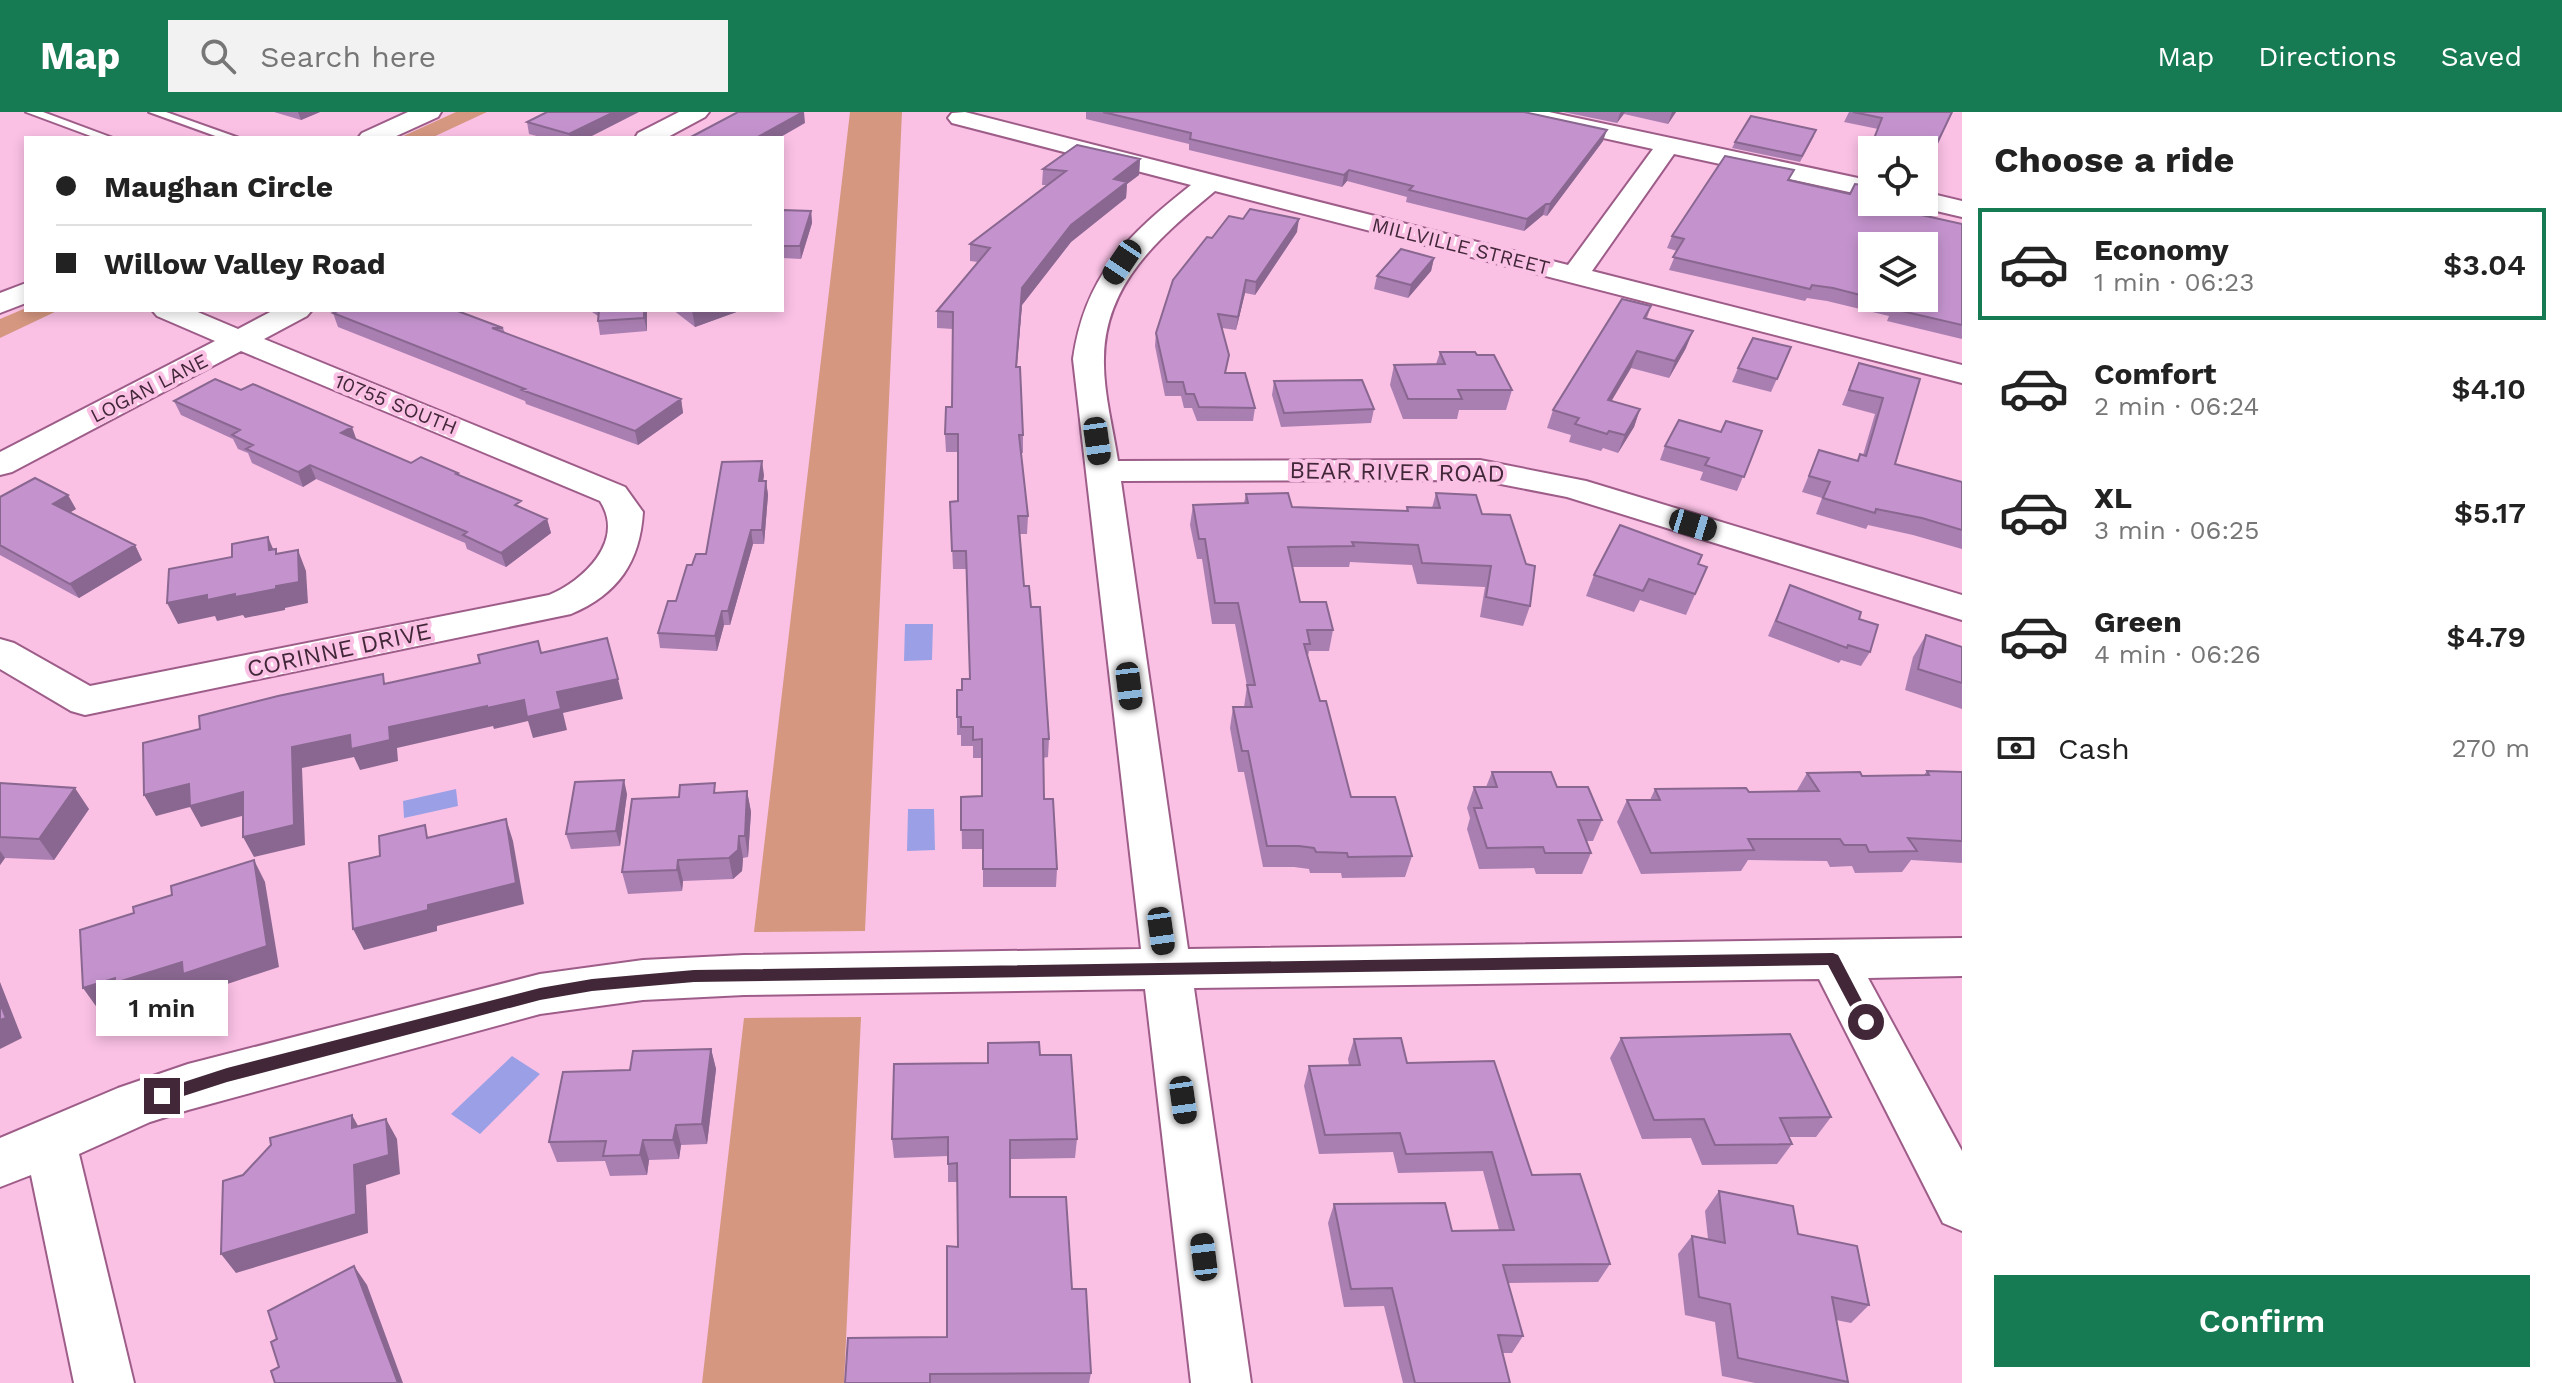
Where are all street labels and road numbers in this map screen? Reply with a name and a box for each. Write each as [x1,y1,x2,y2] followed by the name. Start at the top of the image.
[1370,212,1552,280] street label: MILLVILLE STREET
[86,348,212,428] street label: LOGAN LANE
[331,369,461,439] street label: 10755 SOUTH
[1289,456,1505,488] street label: BEAR RIVER ROAD
[244,617,434,683] street label: CORINNE DRIVE

